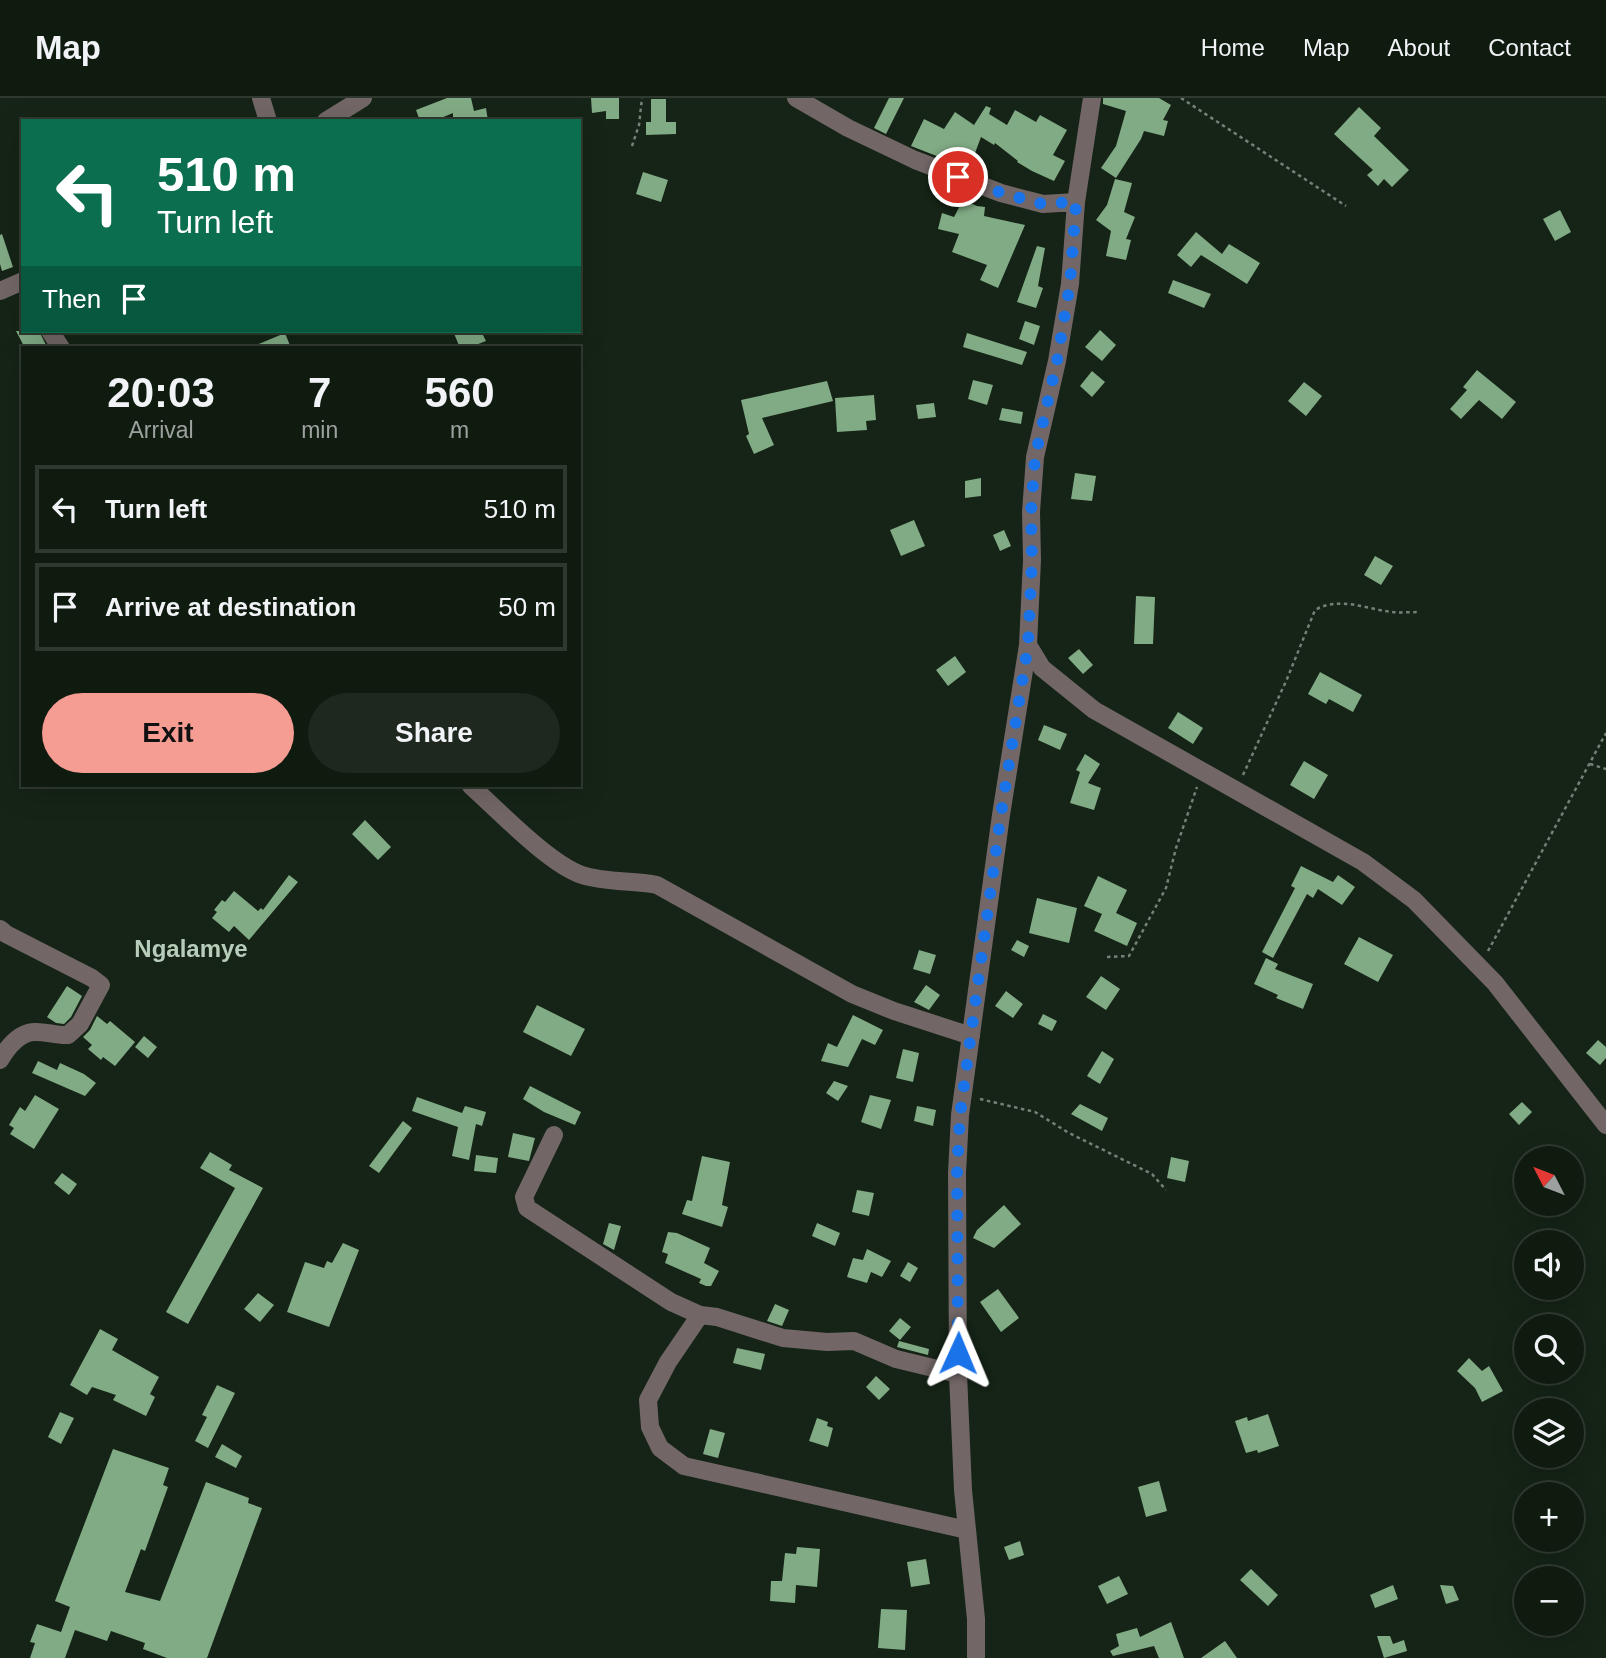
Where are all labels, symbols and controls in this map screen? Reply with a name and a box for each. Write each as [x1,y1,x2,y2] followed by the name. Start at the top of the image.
[35,29,101,66] text: Map
[1201,34,1265,61] text: Home
[1303,34,1350,61] text: Map
[1388,34,1450,61] text: About
[1488,34,1571,61] text: Contact
[42,147,133,238] icon: left
[157,147,296,201] text: 510 m
[928,147,988,207] pin
[939,158,977,196] icon: arrive
[157,204,273,240] text: Turn left
[115,280,153,318] icon: arrive
[42,284,101,314] text: Then
[107,369,215,416] text: 20:03
[308,369,331,416] text: 7
[425,369,495,416] text: 560
[128,417,194,443] text: Arrival
[301,417,338,443] text: min
[450,417,469,443] text: m
[46,490,84,528] icon: left
[105,494,207,524] text: Turn left
[484,494,556,524] text: 510 m
[46,588,84,626] icon: arrive
[105,592,356,622] text: Arrive at destination
[498,592,556,622] text: 50 m
[42,693,294,773] button: Exit
[308,693,560,773] button: Share
[134,935,248,962] district label: Ngalamye
[1514,1146,1584,1216] north arrow
[1514,1146,1584,1636] map controls
[1514,1230,1584,1300] button: sound
[1514,1314,1584,1384] button: search
[921,1316,995,1390] position arrow
[1514,1398,1584,1468] button: layers
[1514,1482,1584,1552] button: +
[1514,1566,1584,1636] button: −

